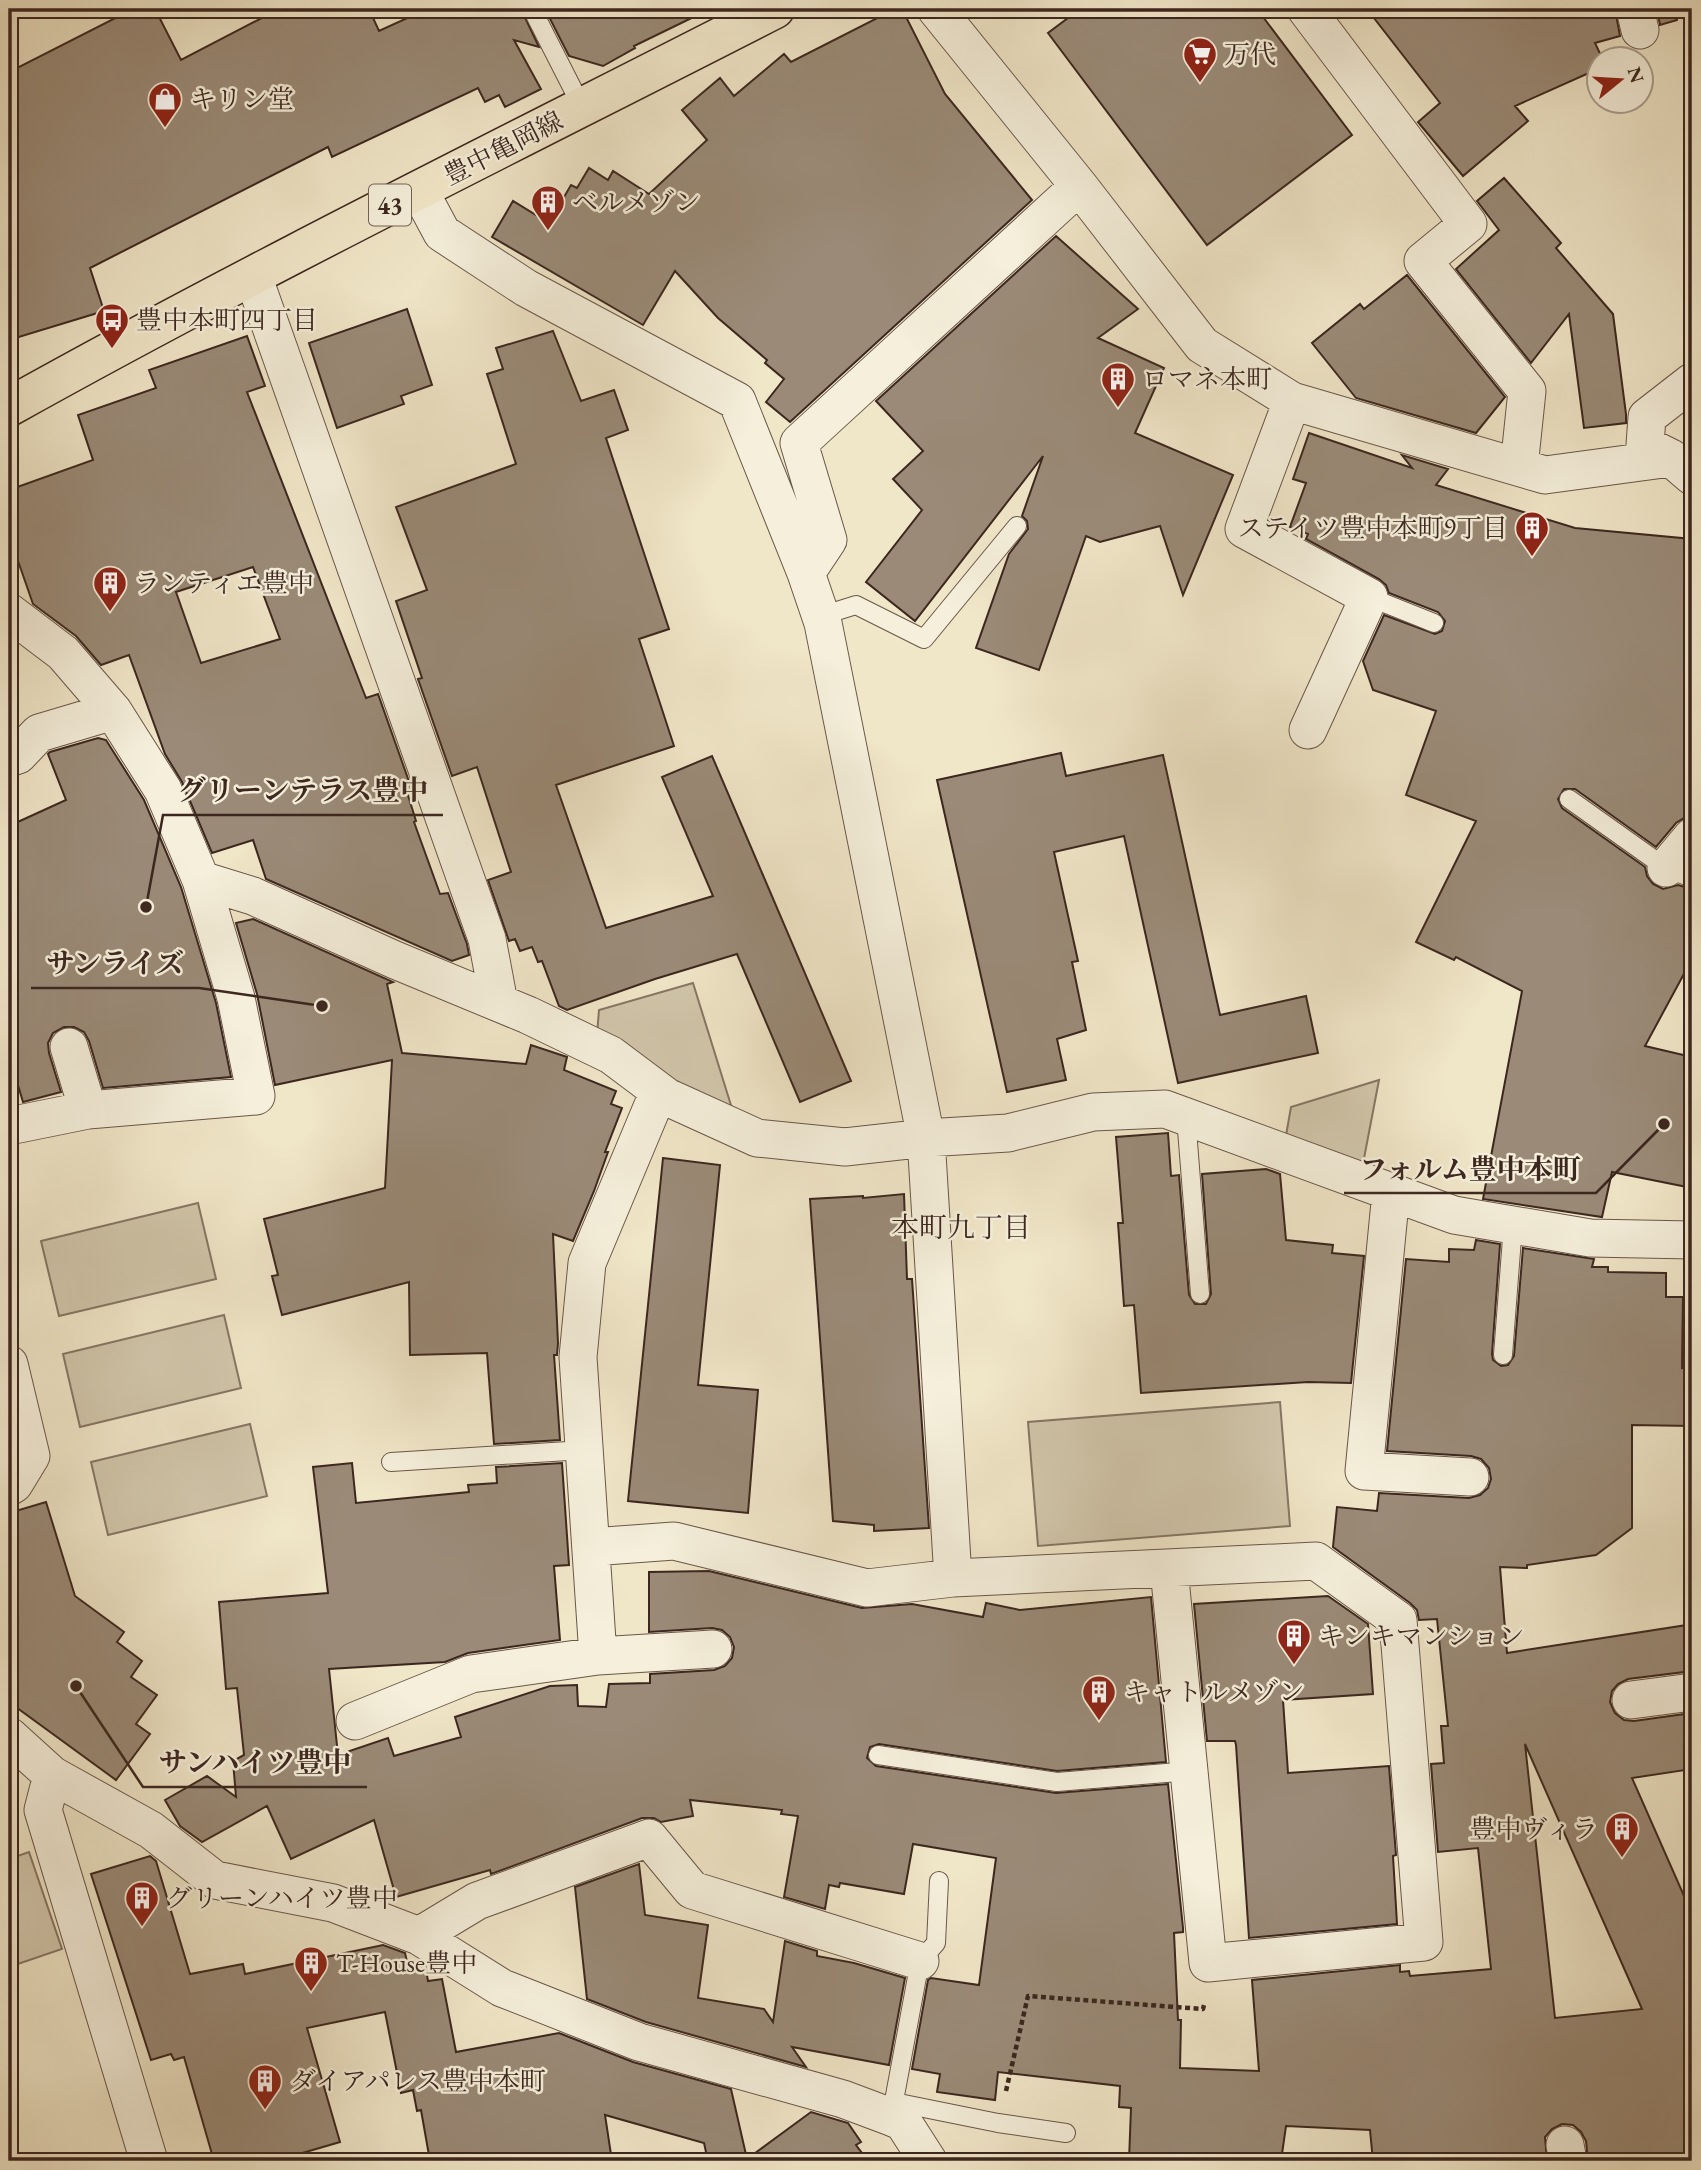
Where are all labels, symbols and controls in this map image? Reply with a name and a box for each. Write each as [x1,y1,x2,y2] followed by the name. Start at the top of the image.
[1181,35,1219,84] supermarket icon: 万代
[1224,37,1276,71] place label: 万代
[1586,46,1656,116] north arrow
[1621,64,1650,87] text: N
[146,80,184,129] shop icon: キリン堂
[190,82,294,116] place label: キリン堂
[437,103,569,193] street label: 豊中亀岡線
[529,183,567,232] building icon: ベルメゾン
[369,184,411,226] road number: 43
[572,185,700,219] place label: ベルメゾン
[93,301,131,350] bus stop icon: 豊中本町四丁目
[136,303,318,337] place label: 豊中本町四丁目
[1099,360,1137,409] building icon: ロマネ本町
[1142,362,1272,396] place label: ロマネ本町
[1513,509,1551,558] building icon: ステイツ豊中本町9丁目
[1238,511,1508,545] place label: ステイツ豊中本町9丁目
[91,564,129,613] building icon: ランティエ豊中
[134,566,314,600] place label: ランティエ豊中
[163,766,443,815] callout: グリーンテラス豊中
[178,772,428,808] text: グリーンテラス豊中
[31,939,199,988] callout: サンライズ
[46,945,184,981] text: サンライズ
[1344,1144,1596,1193] callout: フォルム豊中本町
[1359,1151,1581,1187] text: フォルム豊中本町
[891,1209,1031,1245] district label: 本町九丁目
[1275,1617,1313,1666] building icon: キンキマンション
[1318,1619,1525,1653] place label: キンキマンション
[1080,1673,1118,1722] building icon: キャトルメゾン
[1124,1675,1304,1709] place label: キャトルメゾン
[143,1738,367,1787] callout: サンハイツ豊中
[159,1744,351,1780] text: サンハイツ豊中
[1603,1810,1641,1859] building icon: 豊中ヴィラ
[1470,1812,1598,1846] place label: 豊中ヴィラ
[123,1879,161,1928] building icon: グリーンハイツ豊中
[166,1881,398,1915] place label: グリーンハイツ豊中
[292,1944,330,1993] building icon: T-House豊中
[336,1946,477,1980] place label: T-House豊中
[246,2062,284,2111] building icon: ダイアパレス豊中本町
[290,2064,546,2098] place label: ダイアパレス豊中本町

